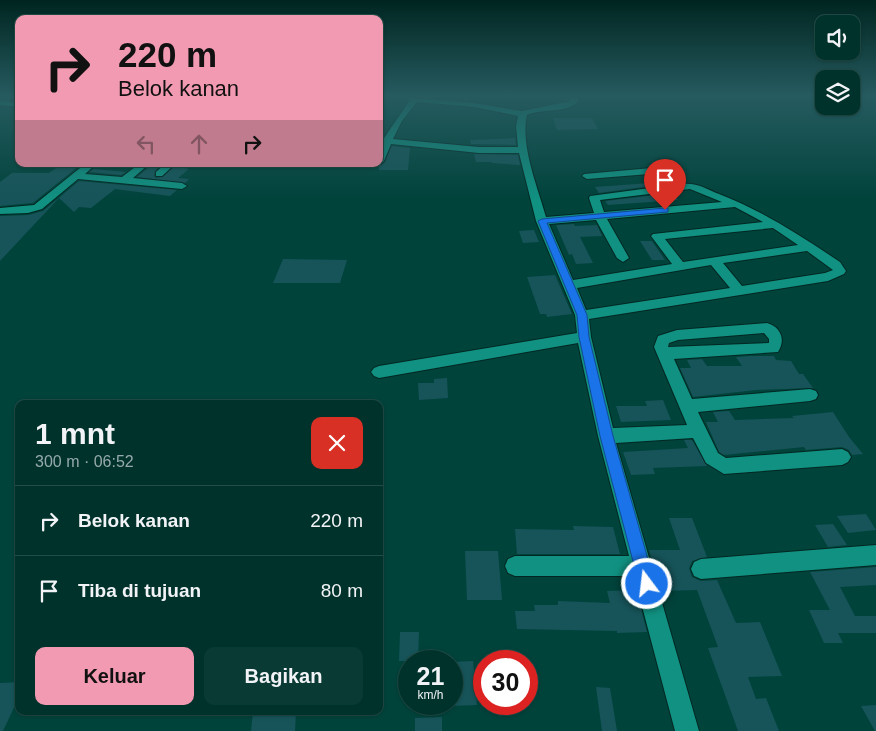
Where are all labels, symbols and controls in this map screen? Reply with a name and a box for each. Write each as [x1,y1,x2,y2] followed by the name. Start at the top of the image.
[815,15,860,115] map controls
[815,15,860,60] button: sound
[35,35,100,100] icon: right
[118,35,217,74] text: 220 m
[815,70,860,115] button: layers
[118,76,239,101] text: Belok kanan
[132,130,160,158] icon: left
[185,130,213,158] icon: ahead
[238,130,266,158] icon: right
[644,159,686,210] pin
[651,166,679,194] icon: arrive
[35,417,115,450] text: 1 mnt
[311,417,363,469] button: close
[35,453,134,470] text: 300 m · 06:52
[35,507,63,535] icon: right
[78,510,190,531] text: Belok kanan
[310,510,363,531] text: 220 m
[620,557,672,609] position arrow
[35,577,63,605] icon: arrive
[78,580,201,601] text: Tiba di tujuan
[321,580,363,601] text: 80 m
[35,647,194,705] button: Keluar
[204,647,363,705] button: Bagikan
[473,650,538,715] speed limit sign: 30
[417,662,444,690] text: 21
[417,688,444,702] text: km/h

